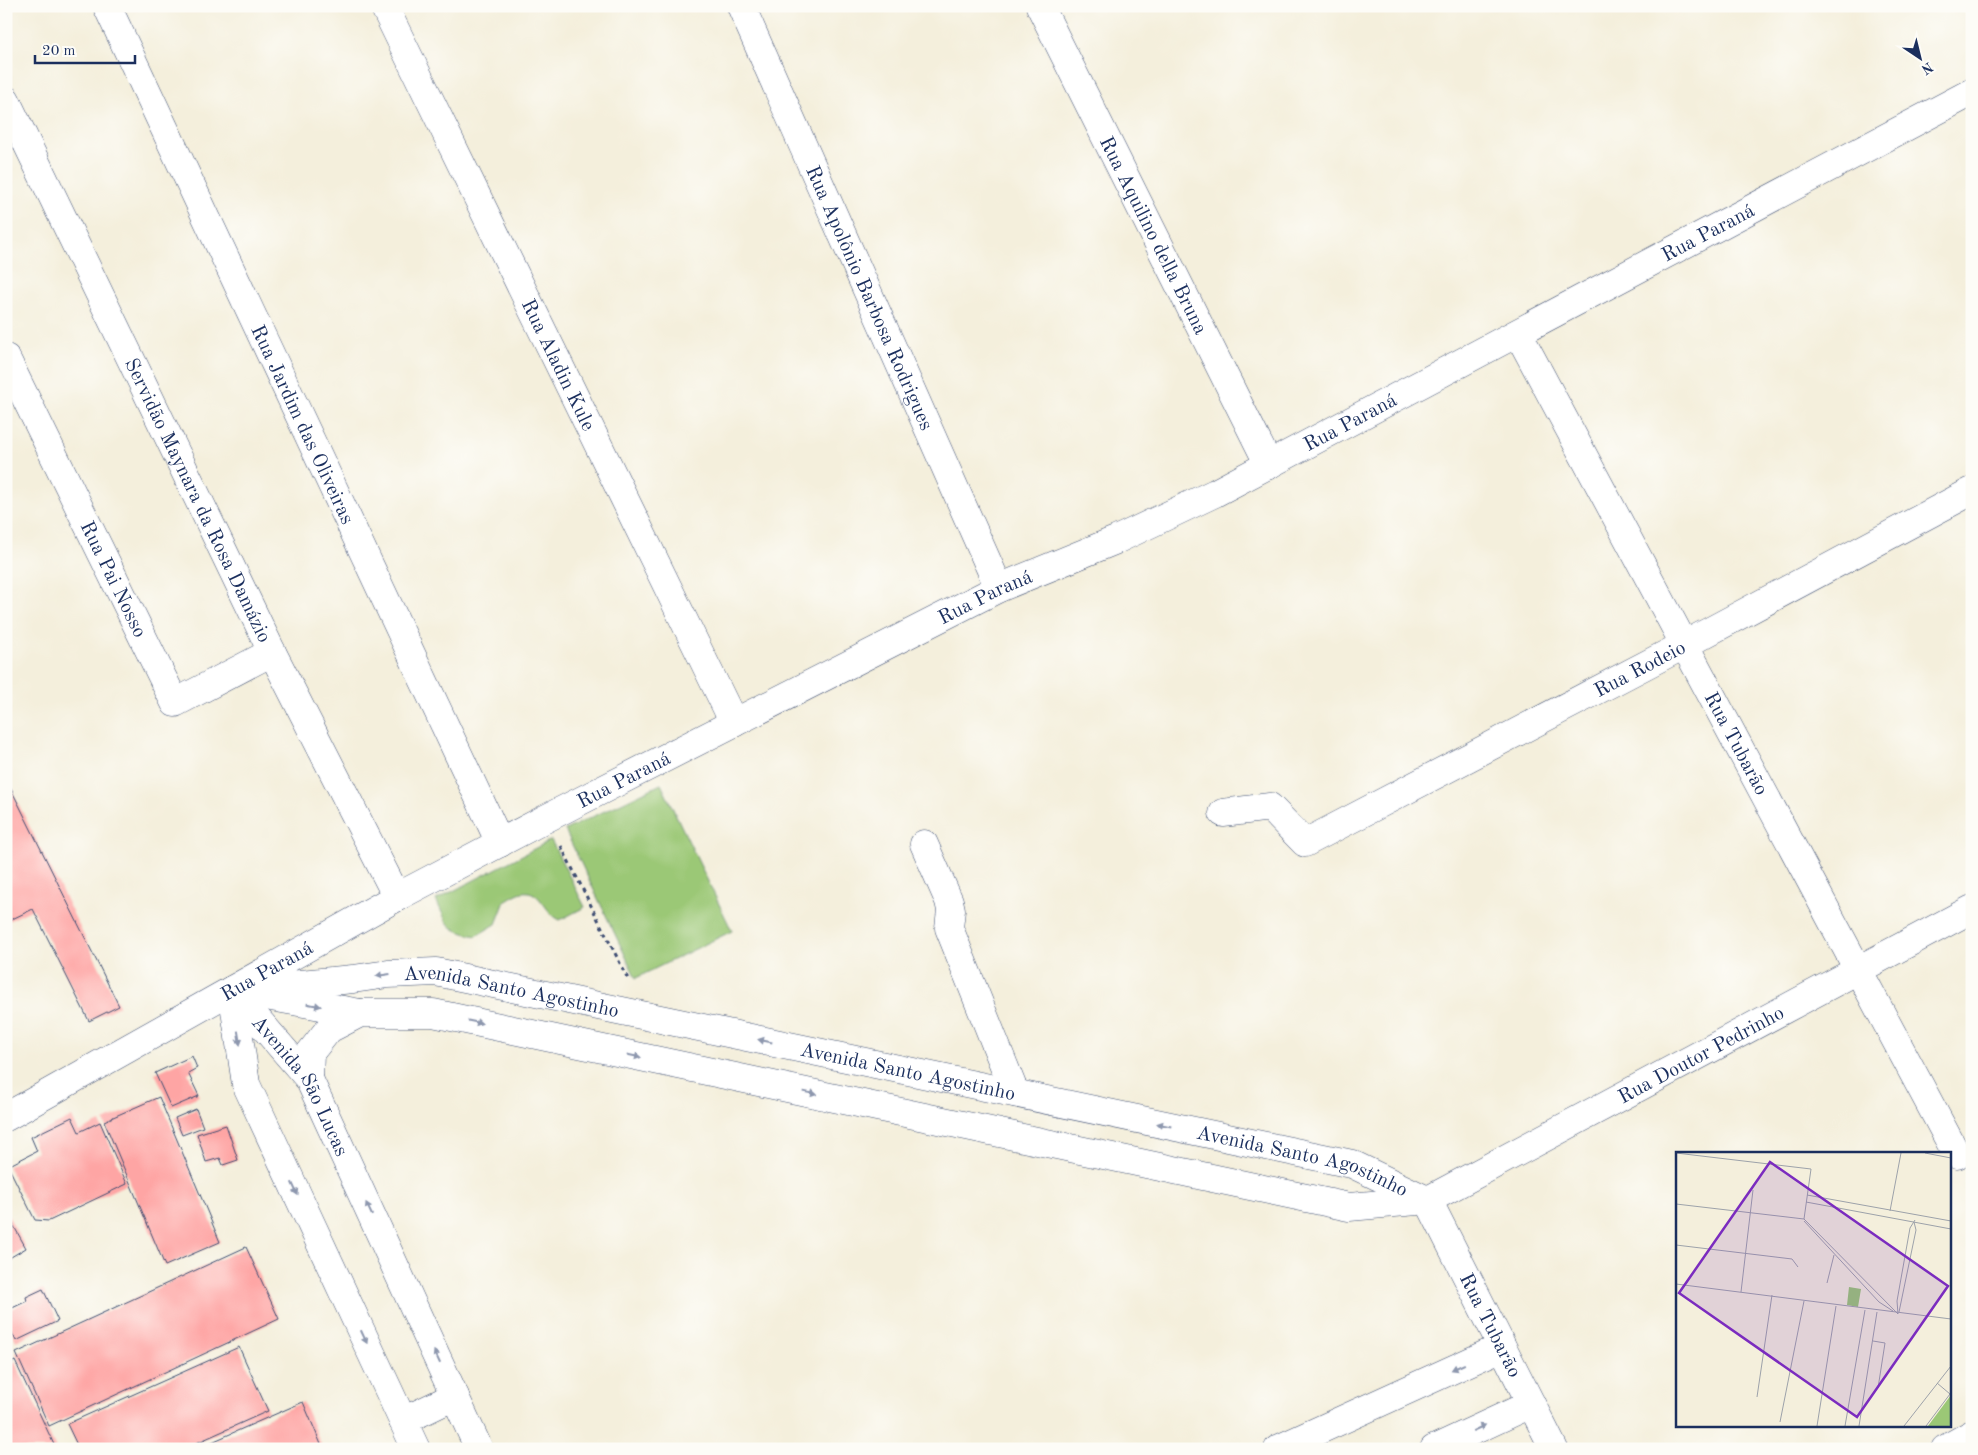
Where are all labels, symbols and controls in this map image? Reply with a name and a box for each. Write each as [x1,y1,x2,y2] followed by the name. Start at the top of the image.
[35,32,135,64] scale bar
[1896,32,1946,82] north arrow
[42,44,76,59] text: 20 m
[1918,59,1935,77] text: N
[1095,134,1210,338] street label: Rua Aquilino della Bruna
[801,163,936,434] street label: Rua Apolônio Barbosa Rodrigues
[1659,201,1759,266] street label: Rua Paraná
[517,296,598,434] street label: Rua Aladin Kule
[246,322,357,528] street label: Rua Jardim das Oliveiras
[120,356,274,646] street label: Servidão Maynara da Rosa Damázio
[1301,391,1401,456] street label: Rua Paraná
[76,518,149,641] street label: Rua Pai Nosso
[935,567,1036,629] street label: Rua Paraná
[1592,638,1689,702] street label: Rua Rodeio
[1700,689,1771,799] street label: Rua Tubarão
[574,749,674,813] street label: Rua Paraná
[218,938,317,1006] street label: Rua Paraná
[403,964,621,1022] street label: Avenida Santo Agostinho
[374,971,390,979] one-way arrow
[307,1001,323,1009] one-way arrow
[1615,1003,1788,1108] street label: Rua Doutor Pedrinho
[247,1013,351,1160] street label: Avenida São Lucas
[467,1018,483,1026] one-way arrow
[236,1030,244,1046] one-way arrow
[758,1037,773,1045] one-way arrow
[798,1041,1017,1105] street label: Avenida Santo Agostinho
[626,1052,642,1060] one-way arrow
[802,1089,818,1097] one-way arrow
[1156,1120,1172,1128] one-way arrow
[1195,1124,1410,1201] street label: Avenida Santo Agostinho
[1676,1152,1950,1428] inset map
[292,1182,300,1196] one-way arrow
[364,1202,372,1216] one-way arrow
[1455,1271,1524,1381] street label: Rua Tubarão
[360,1330,368,1344] one-way arrow
[432,1350,440,1364] one-way arrow
[1451,1364,1465,1372] one-way arrow
[1471,1424,1486,1433] one-way arrow

